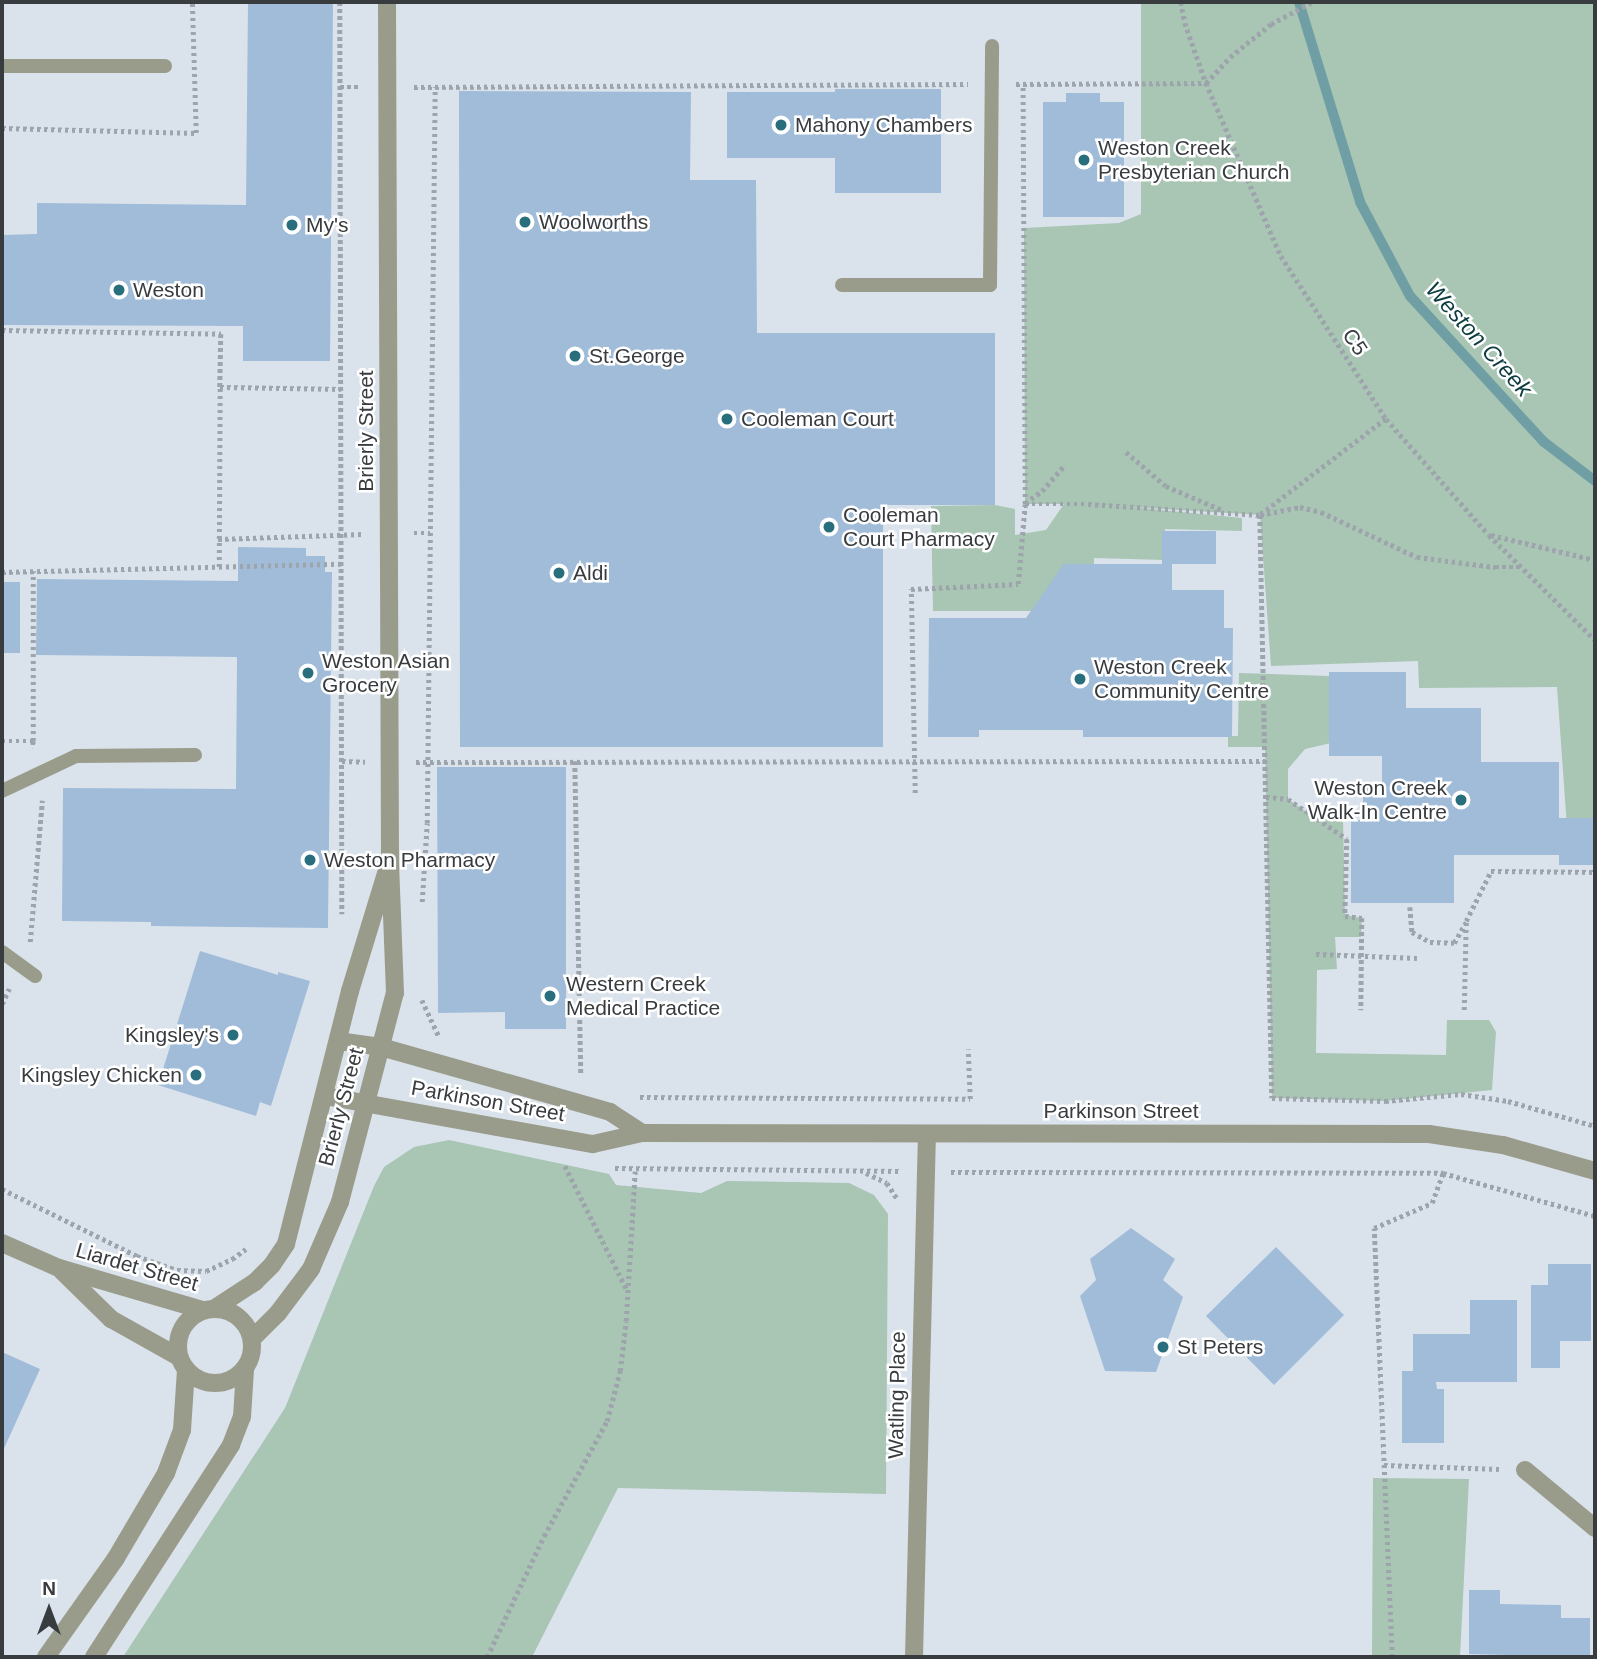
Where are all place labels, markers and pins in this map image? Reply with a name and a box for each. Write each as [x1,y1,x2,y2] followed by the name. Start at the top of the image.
[795,112,972,138] place label: Mahony Chambers
[773,117,789,133] marker: Mahony Chambers
[1098,135,1289,185] place label: Weston Creek Presbyterian Church
[1076,152,1092,168] marker: Weston Creek Presbyterian Church
[539,209,648,235] place label: Woolworths
[306,212,349,238] place label: My's
[517,214,533,230] marker: Woolworths
[284,217,300,233] marker: My's
[133,277,204,303] place label: Weston
[111,282,127,298] marker: Weston
[589,343,685,369] place label: St.George
[567,348,583,364] marker: St.George
[741,406,894,432] place label: Cooleman Court
[719,411,735,427] marker: Cooleman Court
[843,502,995,552] place label: Cooleman Court Pharmacy
[821,519,837,535] marker: Cooleman Court Pharmacy
[573,560,608,586] place label: Aldi
[551,565,567,581] marker: Aldi
[322,648,451,698] place label: Weston Asian Grocery
[1094,654,1269,704] place label: Weston Creek Community Centre
[300,665,316,681] marker: Weston Asian Grocery
[1072,671,1088,687] marker: Weston Creek Community Centre
[1308,775,1447,825] place label: Weston Creek Walk-In Centre
[1453,792,1469,808] marker: Weston Creek Walk-In Centre
[324,847,495,873] place label: Weston Pharmacy
[302,852,318,868] marker: Weston Pharmacy
[566,971,720,1021] place label: Western Creek Medical Practice
[540,986,560,1006] marker: Western Creek Medical Practice
[125,1022,219,1048] place label: Kingsley's
[225,1027,241,1043] marker: Kingsley's
[21,1062,182,1088] place label: Kingsley Chicken
[188,1067,204,1083] marker: Kingsley Chicken
[1177,1334,1263,1360] place label: St Peters
[1155,1339,1171,1355] marker: St Peters

